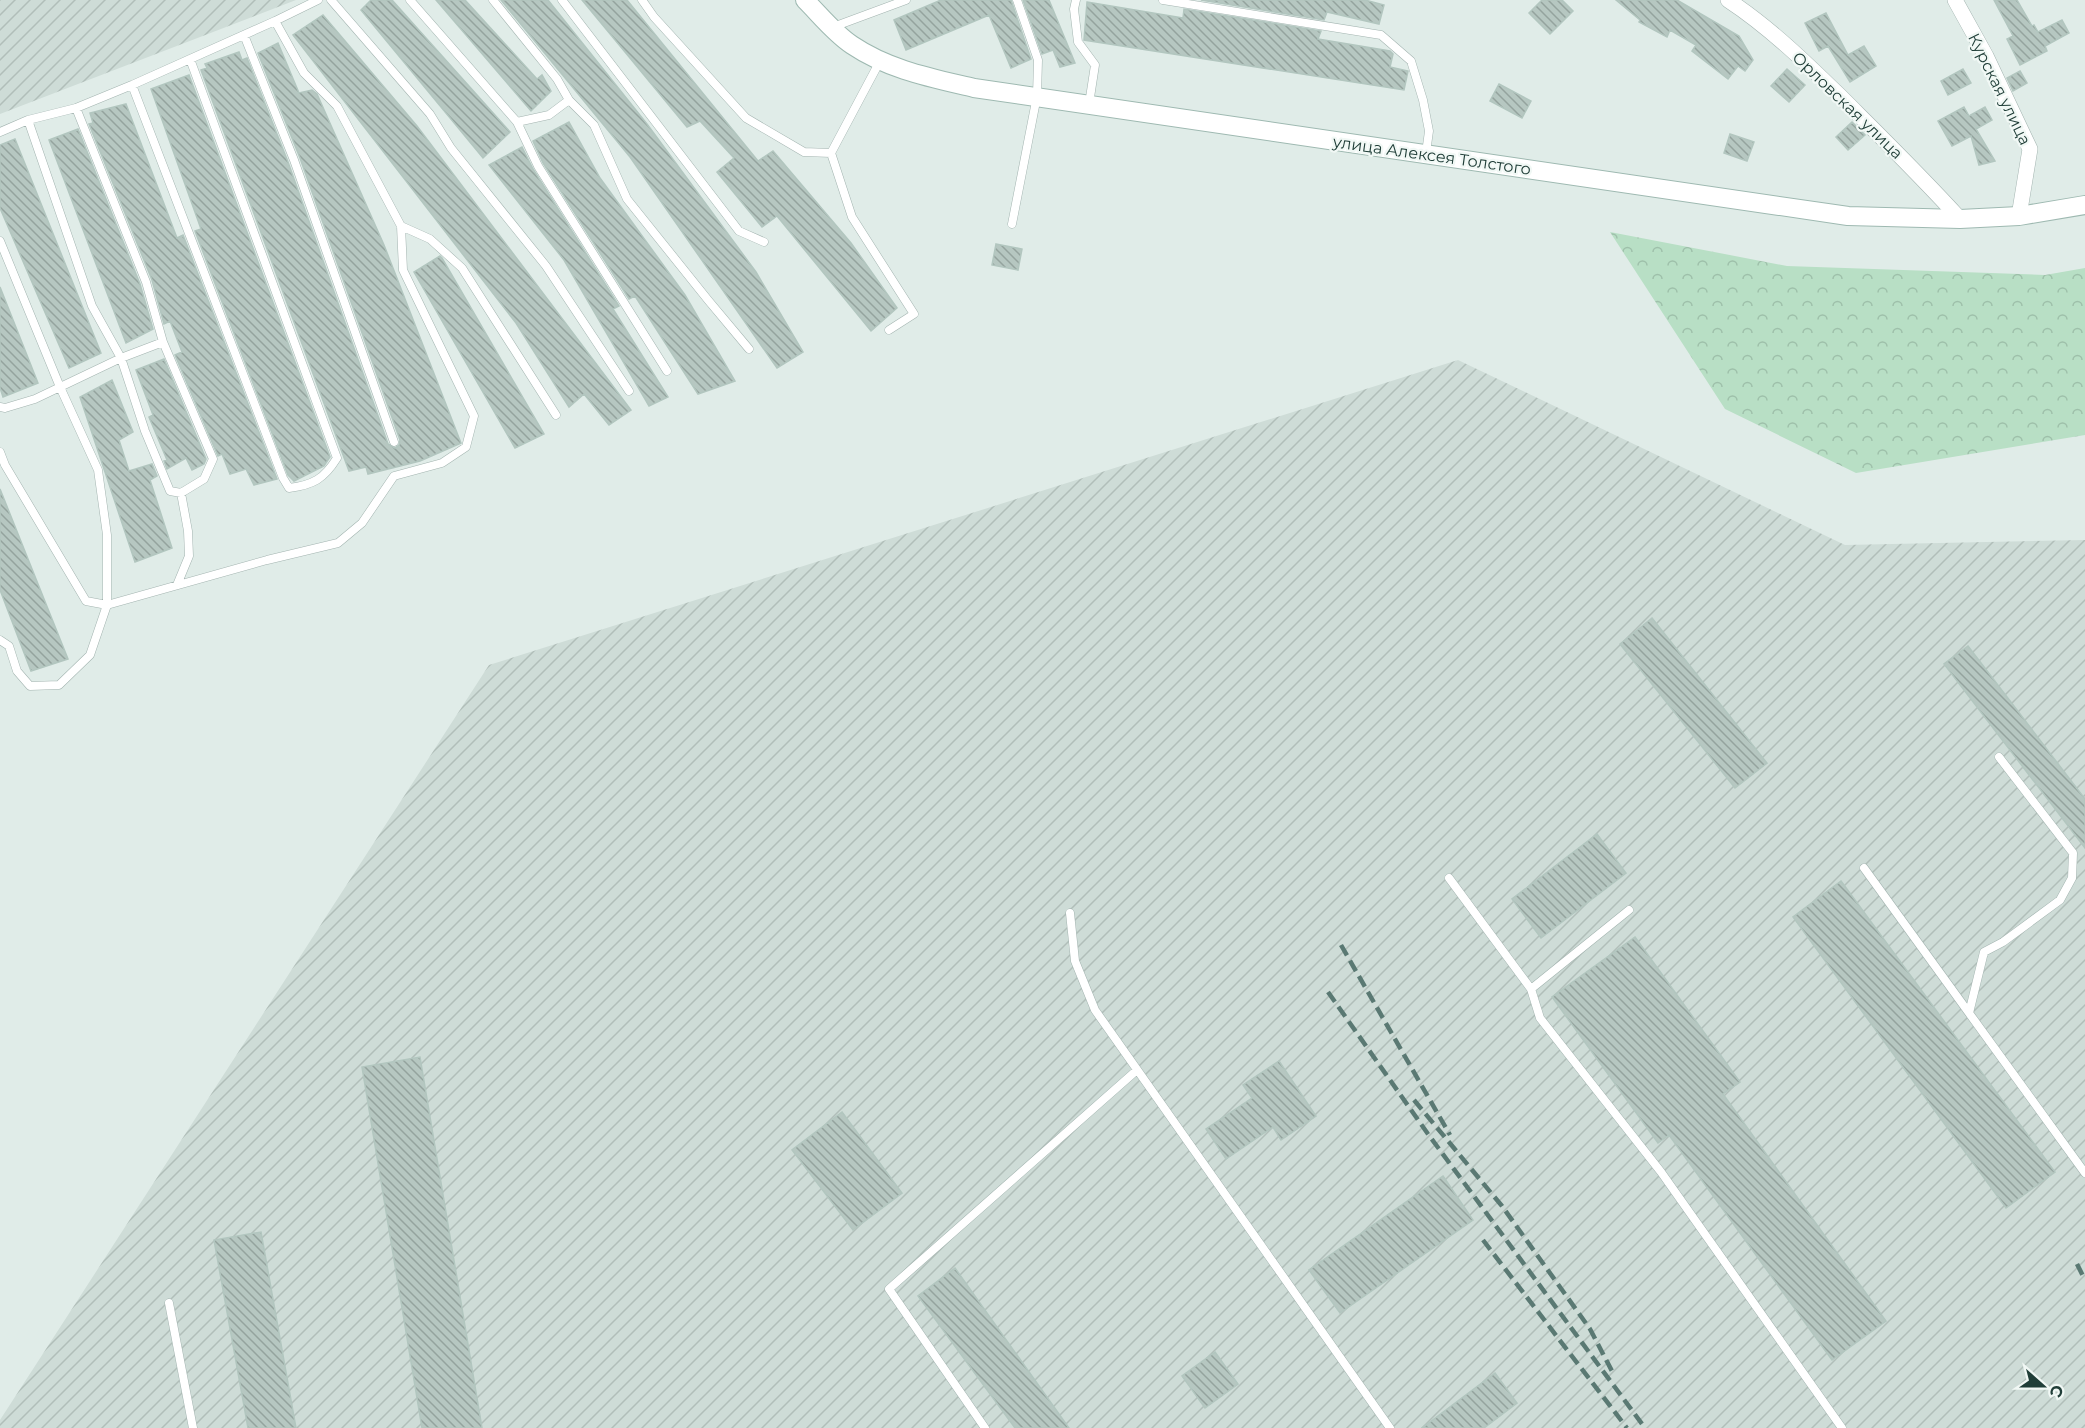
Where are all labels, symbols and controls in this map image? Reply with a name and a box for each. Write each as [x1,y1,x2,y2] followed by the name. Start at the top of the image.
[1964,30,2035,148] street label: Курская улица
[1789,48,1907,163] street label: Орловская улица
[1331,132,1532,179] street label: улица Алексея Толстого
[2013,1356,2073,1416] north arrow
[2045,1382,2067,1400] text: С

